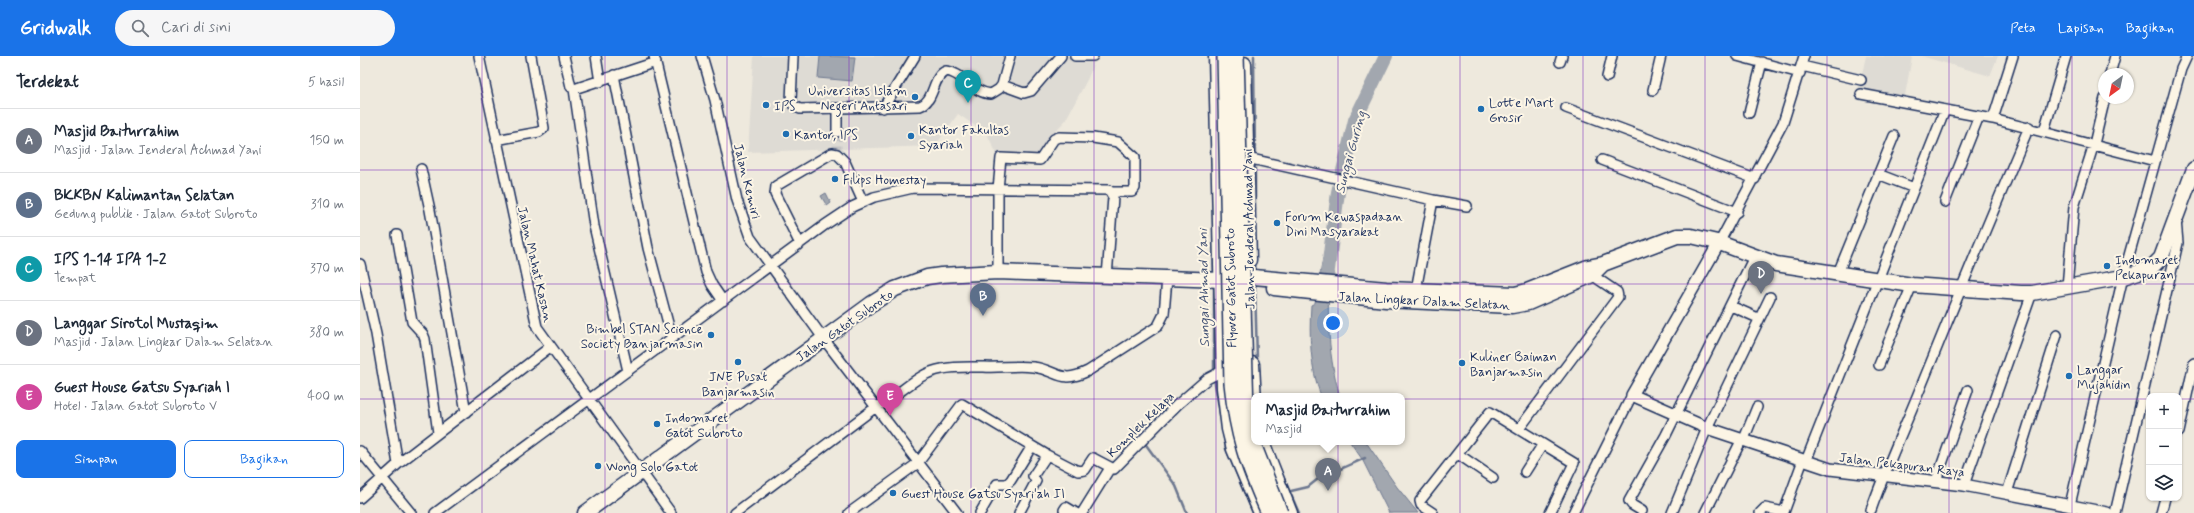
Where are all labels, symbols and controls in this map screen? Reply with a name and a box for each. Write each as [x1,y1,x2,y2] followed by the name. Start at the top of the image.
[115,10,395,46] search box
[20,16,91,41] text: Gridwalk
[129,17,151,39] icon: search
[161,18,231,38] text: Cari di sini
[2010,19,2036,37] text: Peta
[2058,19,2104,37] text: Lapisan
[2126,19,2174,37] text: Bagikan
[2098,68,2134,104] north arrow
[955,70,981,103] pin: C
[16,71,79,93] text: Terdekat
[308,74,344,91] text: 5 hasil
[808,83,907,117] place label: Universitas Islam Negeri Antasari
[910,92,920,102] marker: Universitas Islam Negeri Antasari
[1489,95,1554,127] place label: Lotte Mart Grosir
[774,98,796,115] place label: IPS
[761,100,771,110] marker: IPS
[1476,104,1486,114] marker: Lotte Mart Grosir
[1331,108,1373,196] water label: Sungai Guring
[54,122,179,142] text: Masjid Baiturrahim
[919,122,1009,154] place label: Kantor Fakultas Syariah
[794,127,858,144] place label: Kantor, IPS
[781,129,791,139] marker: Kantor, IPS
[906,131,916,141] marker: Kantor Fakultas Syariah
[25,132,33,149] text: A
[310,132,344,149] text: 150 m
[54,142,262,159] text: Masjid · Jalan Jenderal Achmad Yani
[729,142,764,221] street label: Jalan Kemiri
[1240,148,1259,310] street label: Jalan Jenderal Achmad Yani
[843,172,926,189] place label: Filips Homestay
[830,174,840,184] marker: Filips Homestay
[54,186,234,206] text: BKKBN Kalimantan Selatan
[25,196,33,213] text: B
[311,196,344,213] text: 310 m
[513,205,556,324] street label: Jalan Mahat Kasan
[54,206,257,223] text: Gedung publik · Jalan Gatot Subroto
[1285,209,1403,241] place label: Forum Kewaspadaan Dini Masyarakat
[1272,218,1282,228] marker: Forum Kewaspadaan Dini Masyarakat
[1194,227,1216,347] water label: Sungai Ahmad Yani
[1222,228,1241,348] street label: Flyover Gatot Subroto
[54,250,166,270] text: IPS 1-14 IPA 1-2
[2115,252,2178,284] place label: Indomaret Pekapuran
[24,260,34,277] text: C
[310,260,344,277] text: 370 m
[1748,261,1774,294] pin: D
[2102,261,2112,271] marker: Indomaret Pekapuran
[54,270,96,287] text: Tempat
[970,283,996,316] pin: B
[793,286,897,366] street label: Jalan Gatot Subroto
[1337,289,1510,315] street label: Jalan Lingkar Dalam Selatan
[1323,313,1343,333] your location
[54,314,218,334] text: Langgar Sirotol Mustaqim
[581,321,703,353] place label: Bimbel STAN Science Society Banjarmasin
[25,324,33,341] text: D
[309,324,344,341] text: 380 m
[706,330,716,340] marker: Bimbel STAN Science Society Banjarmasin
[54,334,273,351] text: Masjid · Jalan Lingkar Dalam Selatan
[1470,349,1557,381] place label: Kuliner Baiman Banjarmasin
[733,357,743,367] marker: JNE Pusat Banjarmasin
[1457,358,1467,368] marker: Kuliner Baiman Banjarmasin
[2077,362,2131,394] place label: Langgar Mujahidin
[702,369,774,401] place label: JNE Pusat Banjarmasin
[2064,371,2074,381] marker: Langgar Mujahidin
[54,378,230,398] text: Guest House Gatsu Syariah I
[877,383,903,416] pin: E
[25,388,33,405] text: E
[307,388,344,405] text: 400 m
[1104,389,1178,462] street label: Komplek Kelapa
[1251,393,1405,445] popup
[2146,393,2182,501] map controls
[2146,393,2182,429] button: +
[54,398,217,415] text: Hotel · Jalan Gatot Subroto V
[1265,401,1391,421] text: Masjid Baiturrahim
[665,410,743,442] place label: Indomaret Gatot Subroto
[652,419,662,429] marker: Indomaret Gatot Subroto
[1265,421,1302,438] text: Masjid
[2146,429,2182,465] button: −
[16,440,176,478] button: Simpan
[184,440,344,478] button: Bagikan
[1838,449,1965,482] street label: Jalan Pekapuran Raya
[1315,458,1341,491] pin: A
[606,459,698,477] place label: Wong Solo Gatot
[593,461,603,471] marker: Wong Solo Gatot
[2146,465,2182,501] button: layers
[901,486,1065,503] place label: Guest House Gatsu Syari'ah II
[888,488,898,498] marker: Guest House Gatsu Syari'ah II

